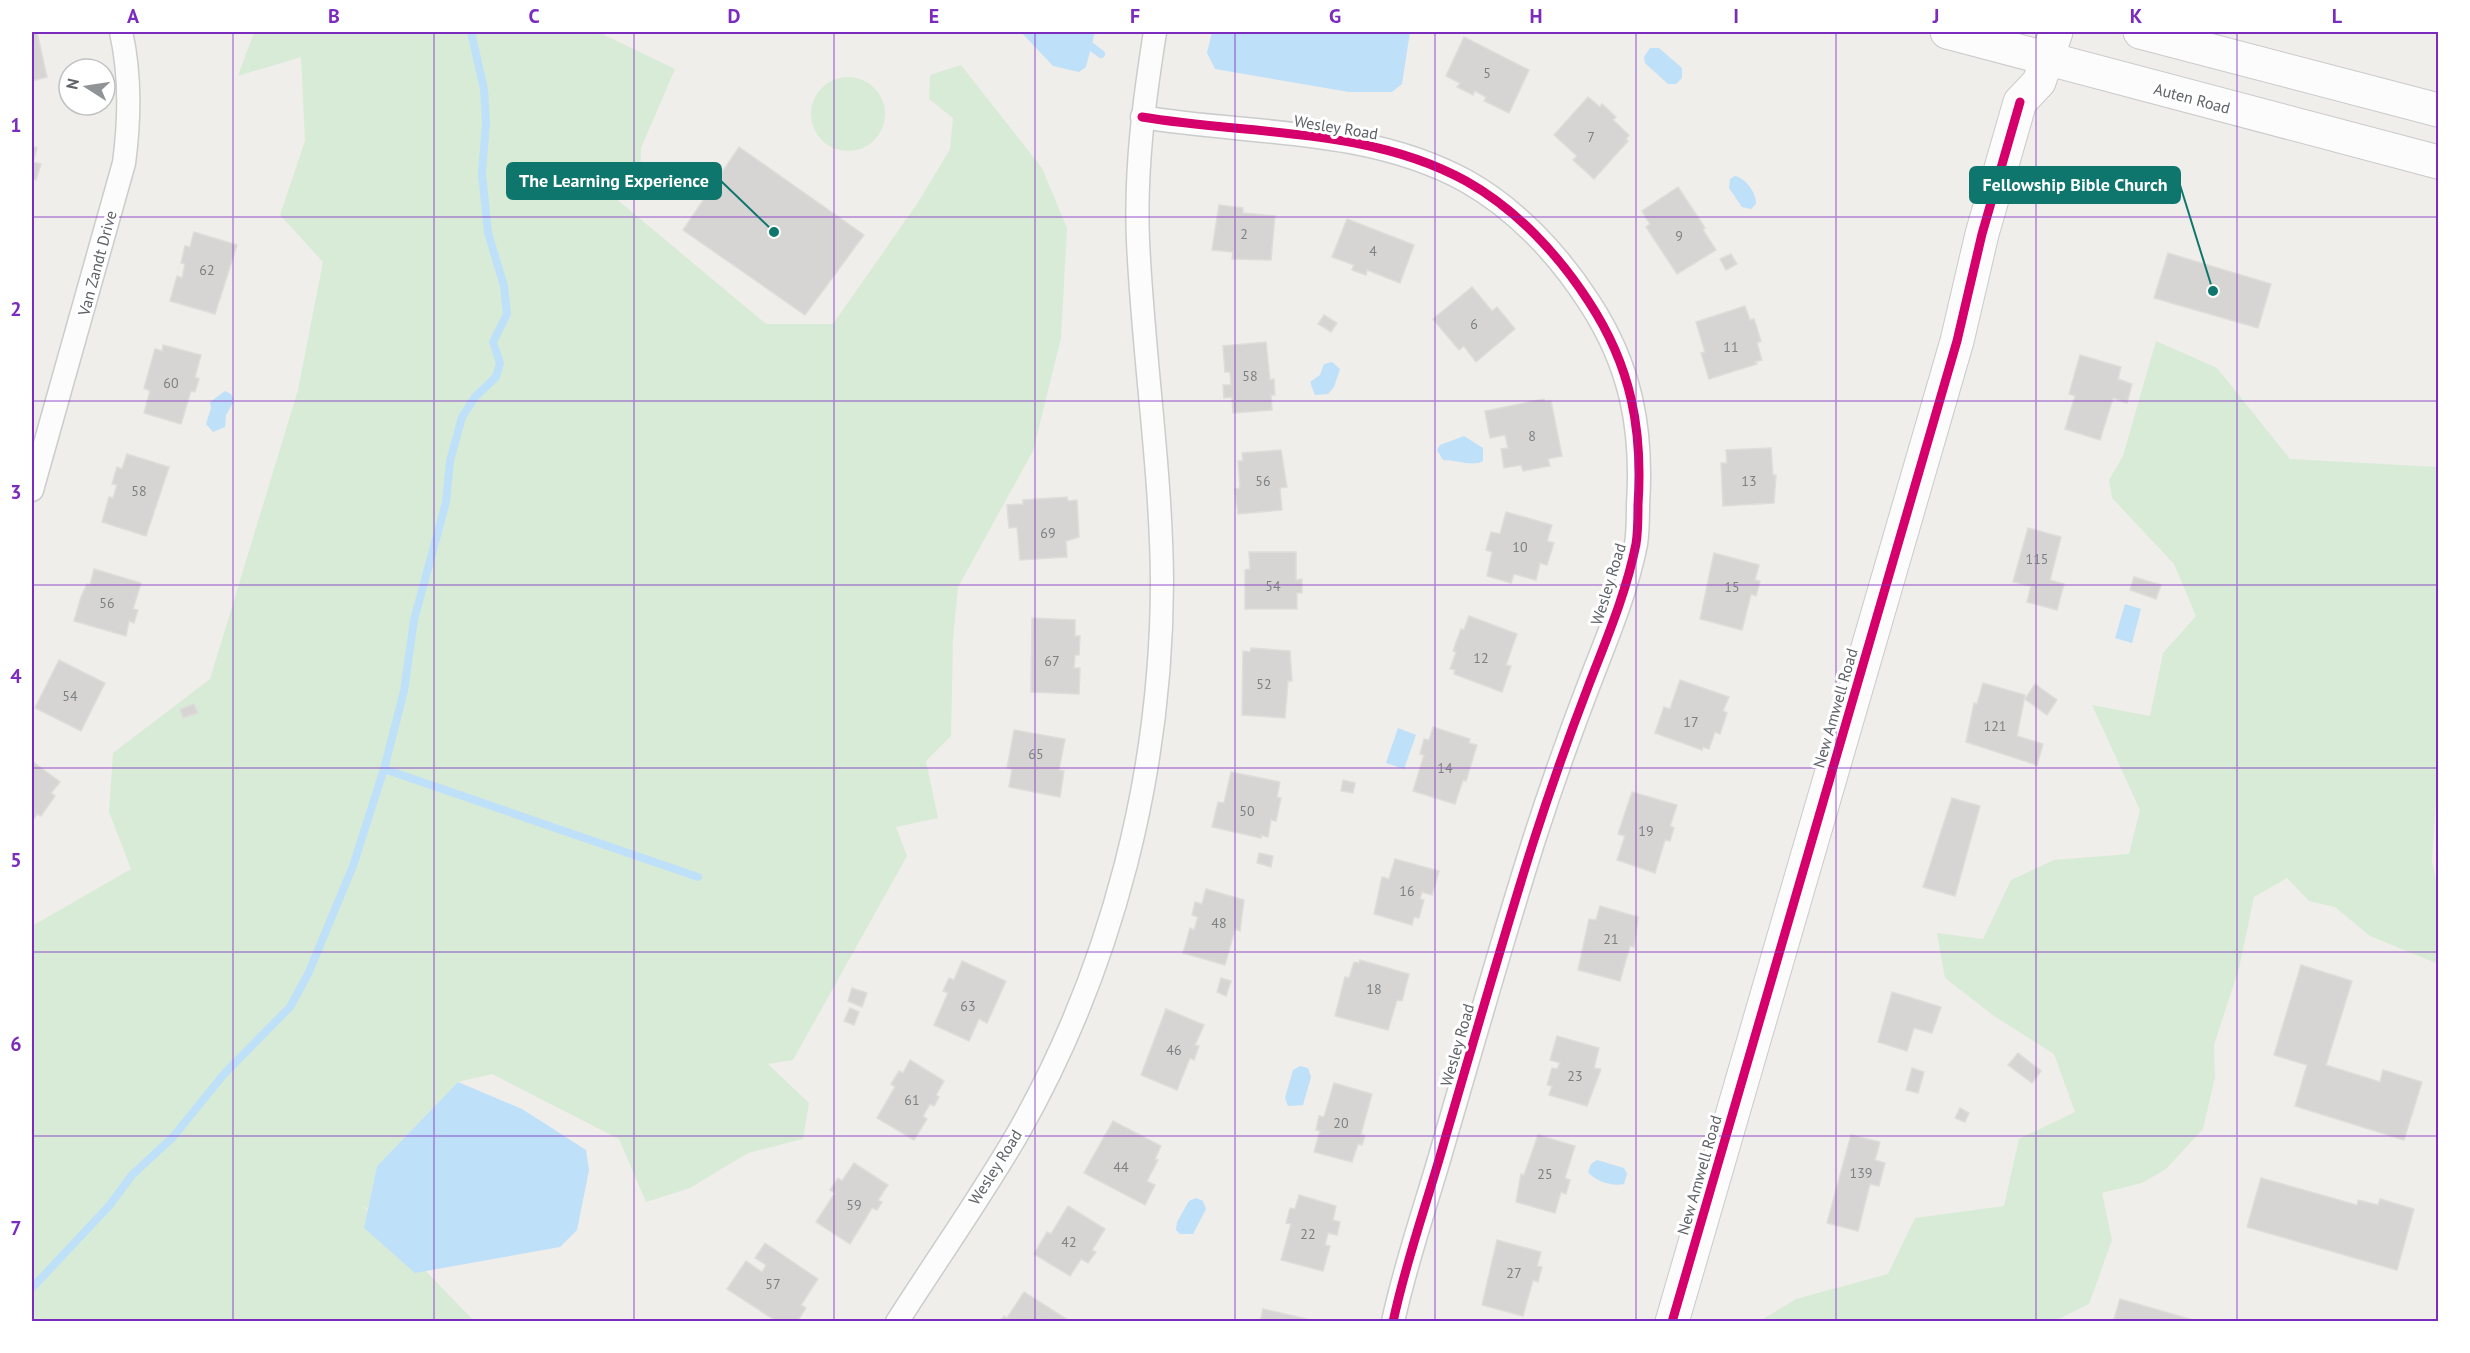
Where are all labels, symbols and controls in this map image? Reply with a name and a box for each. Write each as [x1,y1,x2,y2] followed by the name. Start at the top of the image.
[127,3,140,29] text: A
[328,3,340,29] text: B
[528,3,540,29] text: C
[728,3,741,29] text: D
[929,3,939,29] text: E
[1130,3,1140,29] text: F
[1329,3,1341,29] text: G
[1529,3,1543,29] text: H
[1733,3,1739,29] text: I
[1932,3,1939,29] text: J
[2130,3,2143,29] text: K
[2332,3,2343,29] text: L
[57,57,117,117] north arrow
[1483,64,1491,82] house number: 5
[61,77,83,91] text: N
[2152,78,2232,118] street label: Auten Road
[1292,110,1380,144] street label: Wesley Road
[10,112,22,138] text: 1
[1587,128,1595,146] house number: 7
[507,163,721,199] callout: The Learning Experience
[1970,167,2180,203] callout: Fellowship Bible Church
[519,169,709,192] text: The Learning Experience
[1982,173,2168,196] text: Fellowship Bible Church
[73,208,121,319] street label: Van Zandt Drive
[1240,225,1248,243] house number: 2
[1675,227,1683,245] house number: 9
[1369,242,1377,260] house number: 4
[199,261,215,279] house number: 62
[10,296,22,322] text: 2
[1470,315,1478,333] house number: 6
[1723,338,1739,356] house number: 11
[1242,367,1258,385] house number: 58
[163,374,179,392] house number: 60
[1528,427,1536,445] house number: 8
[1255,472,1271,490] house number: 56
[1741,472,1757,490] house number: 13
[10,479,22,505] text: 3
[131,482,147,500] house number: 58
[1040,524,1056,542] house number: 69
[1512,538,1528,556] house number: 10
[1586,540,1630,628] street label: Wesley Road
[2026,550,2048,568] house number: 115
[1265,577,1281,595] house number: 54
[1724,578,1740,596] house number: 15
[99,594,115,612] house number: 56
[1808,646,1862,770] street label: New Amwell Road
[1473,649,1489,667] house number: 12
[1044,652,1060,670] house number: 67
[10,663,22,689] text: 4
[1256,675,1272,693] house number: 52
[62,687,78,705] house number: 54
[1683,713,1699,731] house number: 17
[1984,717,2006,735] house number: 121
[1028,745,1044,763] house number: 65
[1437,759,1453,777] house number: 14
[1239,802,1255,820] house number: 50
[1638,822,1654,840] house number: 19
[10,847,22,873] text: 5
[1399,882,1415,900] house number: 16
[1211,914,1227,932] house number: 48
[1603,930,1619,948] house number: 21
[1366,980,1382,998] house number: 18
[960,997,976,1015] house number: 63
[1436,1001,1478,1089] street label: Wesley Road
[10,1031,22,1057] text: 6
[1166,1041,1182,1059] house number: 46
[1567,1067,1583,1085] house number: 23
[904,1091,920,1109] house number: 61
[1672,1113,1726,1237] street label: New Amwell Road
[1333,1114,1349,1132] house number: 20
[964,1126,1026,1208] street label: Wesley Road
[1113,1158,1129,1176] house number: 44
[1850,1164,1872,1182] house number: 139
[1537,1165,1553,1183] house number: 25
[846,1196,862,1214] house number: 59
[10,1215,22,1241] text: 7
[1300,1225,1316,1243] house number: 22
[1061,1233,1077,1251] house number: 42
[1506,1264,1522,1282] house number: 27
[765,1275,781,1293] house number: 57

